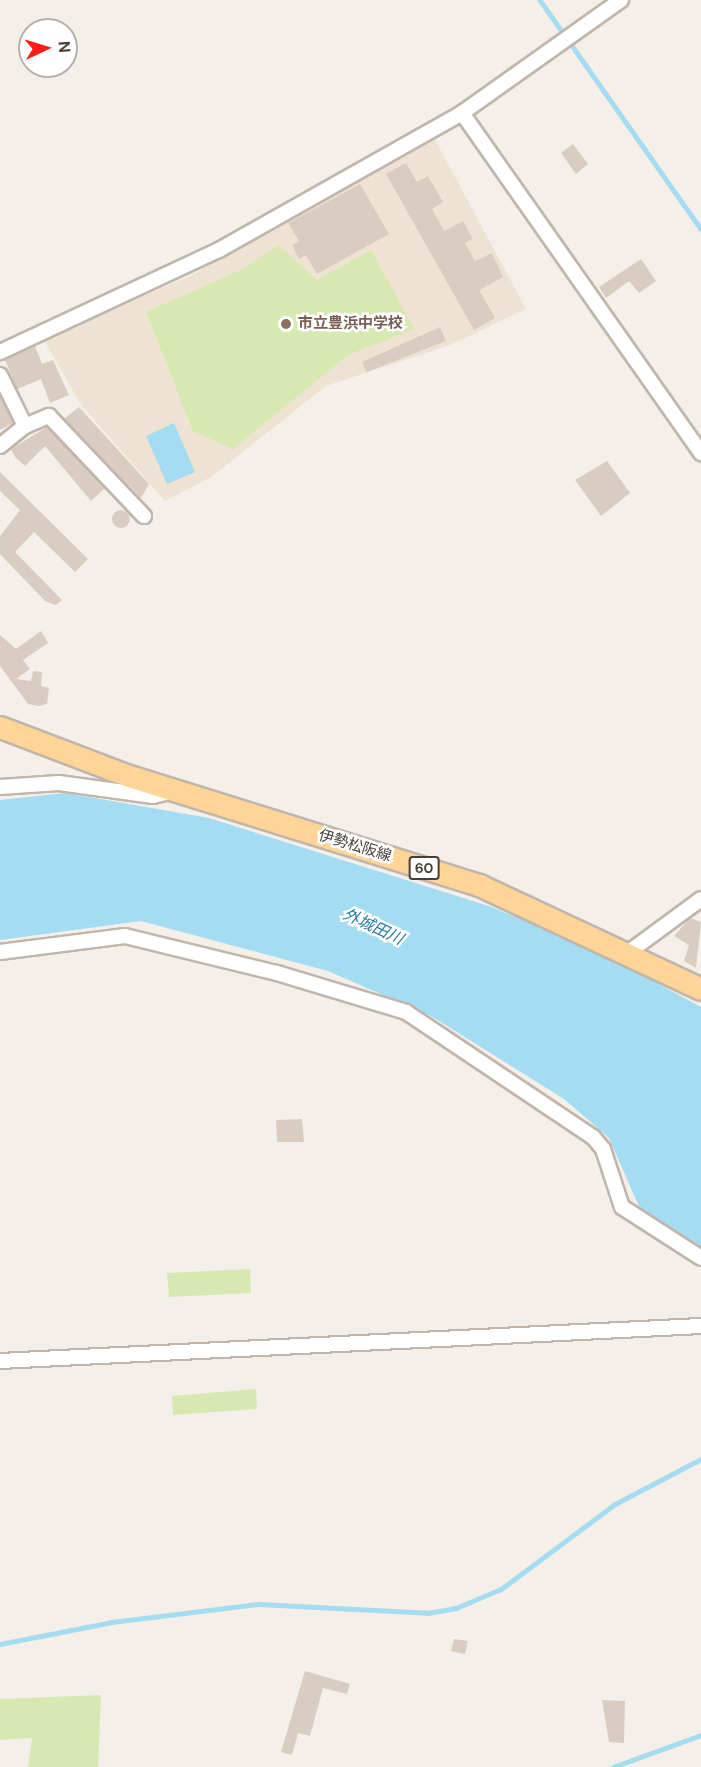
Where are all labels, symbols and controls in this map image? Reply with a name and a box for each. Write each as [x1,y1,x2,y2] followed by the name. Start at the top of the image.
[18,18,78,78] north arrow
[54,40,75,53] text: N
[298,315,403,333] place label: 市立豊浜中学校
[279,317,293,331] marker: 市立豊浜中学校
[317,826,393,866] street label: 伊勢松阪線
[408,857,440,879] road number: 60
[340,905,406,949] water label: 外城田川

